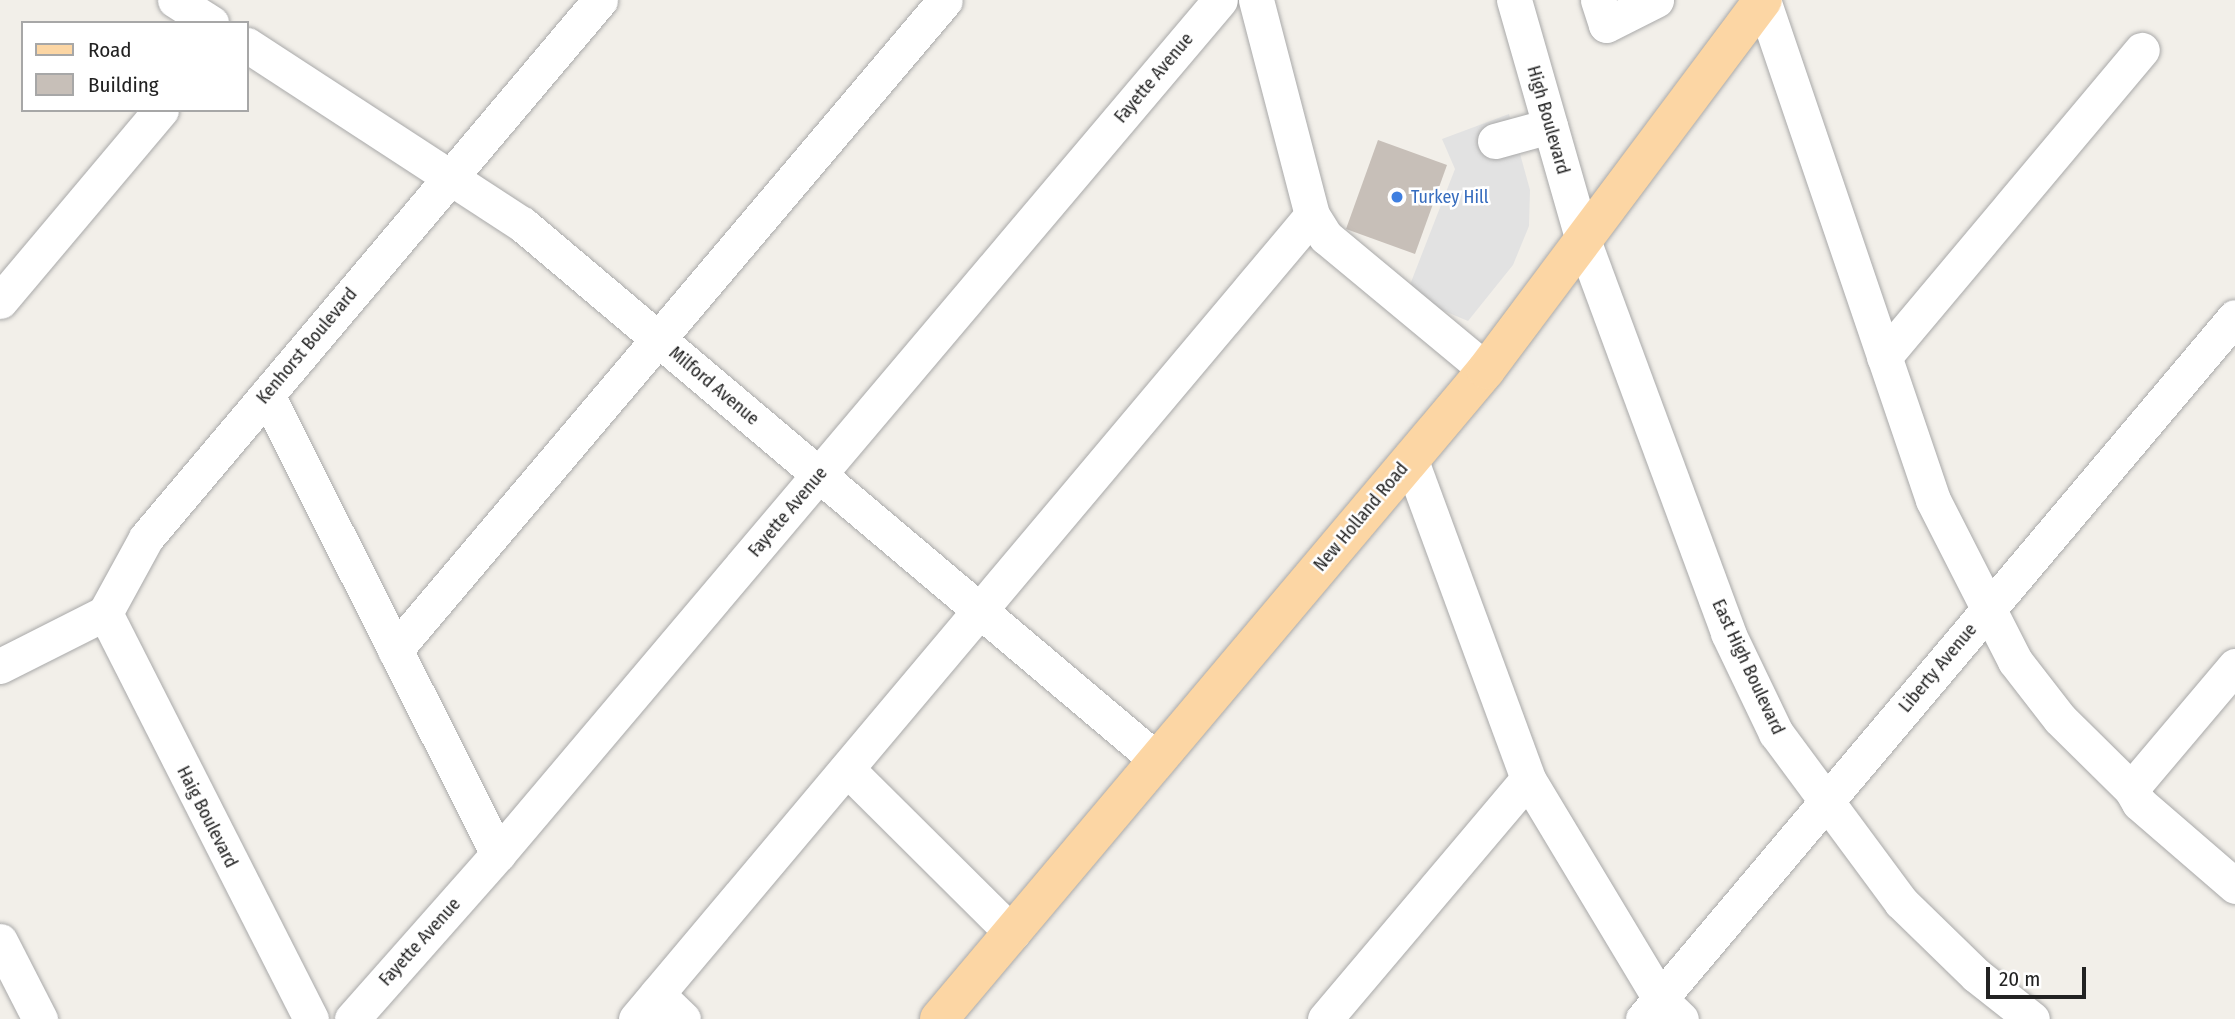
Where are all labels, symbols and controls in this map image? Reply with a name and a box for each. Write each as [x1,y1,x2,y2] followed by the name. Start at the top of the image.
[21,21,248,112] legend
[1110,29,1198,127] street label: Fayette Avenue
[88,37,132,63] text: Road
[1522,63,1574,177] street label: High Boulevard
[88,72,159,98] text: Building
[1411,186,1489,208] place label: Turkey Hill
[1389,189,1405,205] marker: Turkey Hill
[252,284,362,408] street label: Kenhorst Boulevard
[665,342,763,430] street label: Milford Avenue
[1309,458,1413,576] street label: New Holland Road
[744,463,832,561] street label: Fayette Avenue
[1707,596,1789,738] street label: East High Boulevard
[1895,619,1981,717] street label: Liberty Avenue
[172,763,242,871] street label: Haig Boulevard
[375,894,465,990] street label: Fayette Avenue
[1990,953,2090,997] scale bar
[1999,966,2040,992] text: 20 m

